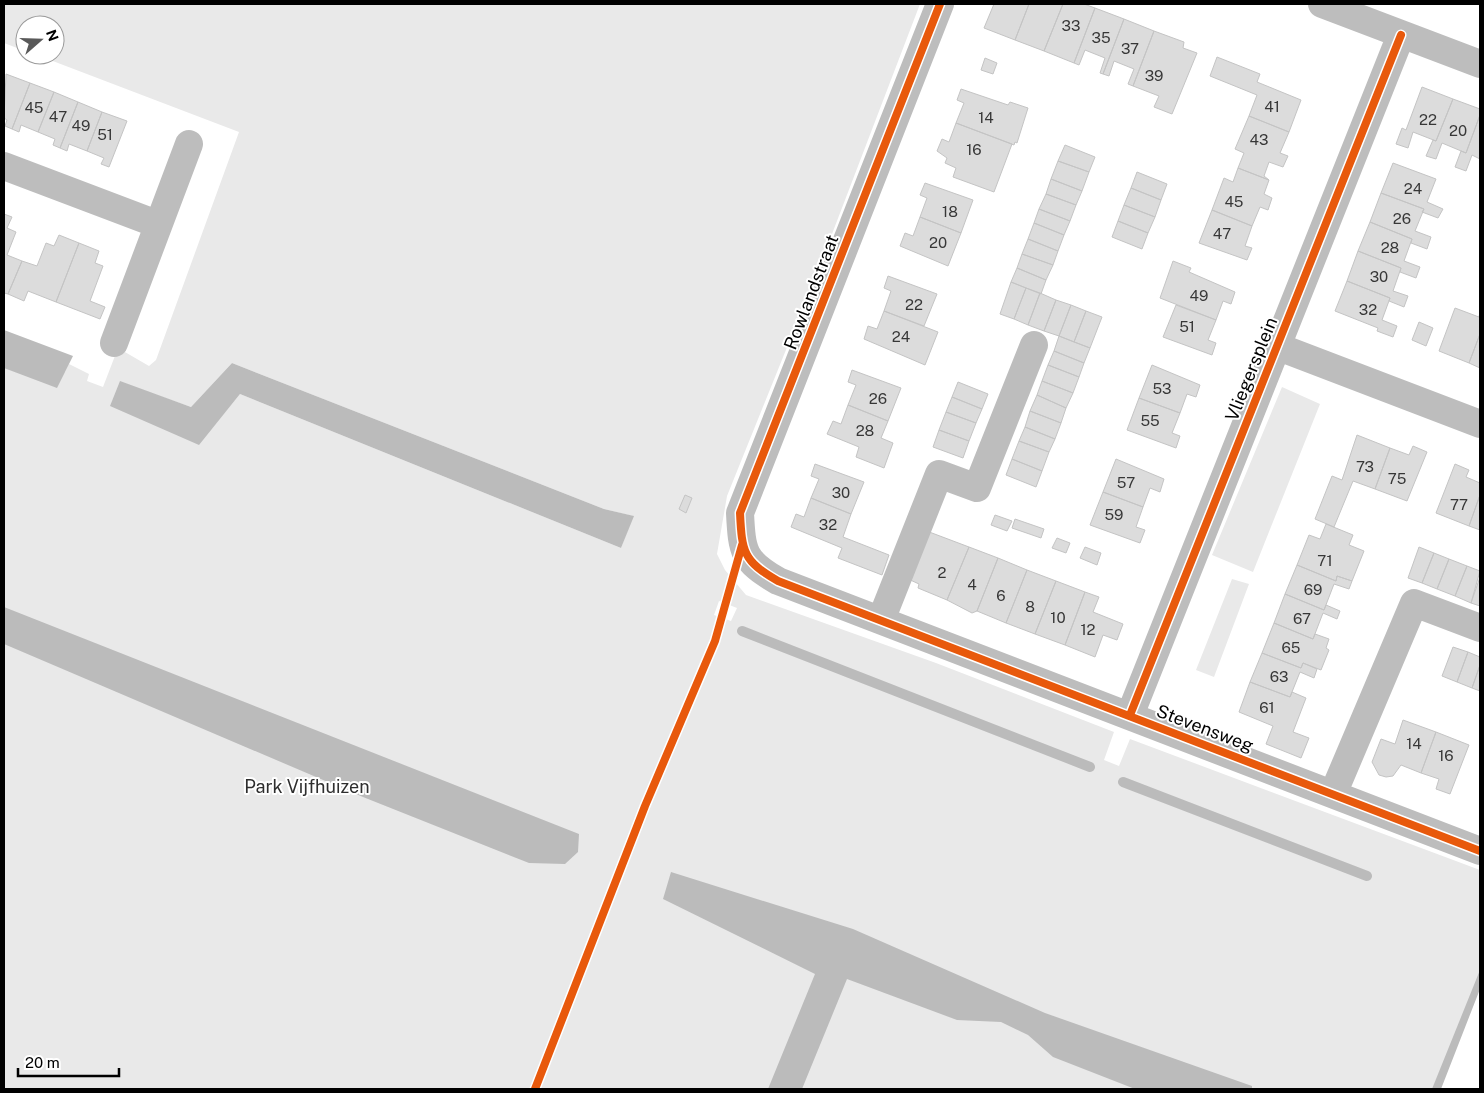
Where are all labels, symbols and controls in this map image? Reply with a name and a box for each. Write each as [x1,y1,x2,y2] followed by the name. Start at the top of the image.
[15,15,65,65] north arrow
[1062,17,1080,34] house number: 33
[43,28,62,43] text: N
[1091,29,1111,46] house number: 35
[1121,40,1139,57] house number: 37
[1145,67,1163,84] house number: 39
[1264,98,1280,115] house number: 41
[25,99,43,116] house number: 45
[49,108,67,125] house number: 47
[978,109,994,126] house number: 14
[1419,111,1437,128] house number: 22
[72,117,90,134] house number: 49
[1449,122,1467,139] house number: 20
[97,126,113,143] house number: 51
[1250,131,1268,148] house number: 43
[966,141,982,158] house number: 16
[1404,180,1422,197] house number: 24
[1225,193,1243,210] house number: 45
[942,203,958,220] house number: 18
[1393,210,1411,227] house number: 26
[1213,225,1231,242] house number: 47
[779,232,843,352] street label: Rowlandstraat
[929,234,947,251] house number: 20
[1381,239,1399,256] house number: 28
[1370,268,1388,285] house number: 30
[1190,287,1208,304] house number: 49
[905,296,923,313] house number: 22
[1359,301,1377,318] house number: 32
[1221,314,1281,424] street label: Vliegersplein
[1179,318,1195,335] house number: 51
[892,328,910,345] house number: 24
[1152,380,1172,397] house number: 53
[869,390,887,407] house number: 26
[1140,412,1160,429] house number: 55
[856,422,874,439] house number: 28
[1356,458,1374,475] house number: 73
[1388,470,1406,487] house number: 75
[1117,474,1135,491] house number: 57
[832,484,850,501] house number: 30
[1450,496,1468,513] house number: 77
[1105,506,1123,523] house number: 59
[819,516,837,533] house number: 32
[1317,552,1333,569] house number: 71
[938,564,947,581] house number: 2
[967,576,977,593] house number: 4
[1304,581,1322,598] house number: 69
[996,587,1006,604] house number: 6
[1025,598,1035,615] house number: 8
[1050,609,1066,626] house number: 10
[1293,610,1311,627] house number: 67
[1080,621,1096,638] house number: 12
[1282,639,1300,656] house number: 65
[1270,668,1288,685] house number: 63
[1259,699,1275,716] house number: 61
[1154,700,1256,756] street label: Stevensweg
[1406,735,1422,752] house number: 14
[1438,747,1454,764] house number: 16
[244,776,370,797] park label: Park Vijfhuizen
[18,1046,119,1078] scale bar
[25,1054,60,1071] text: 20 m

